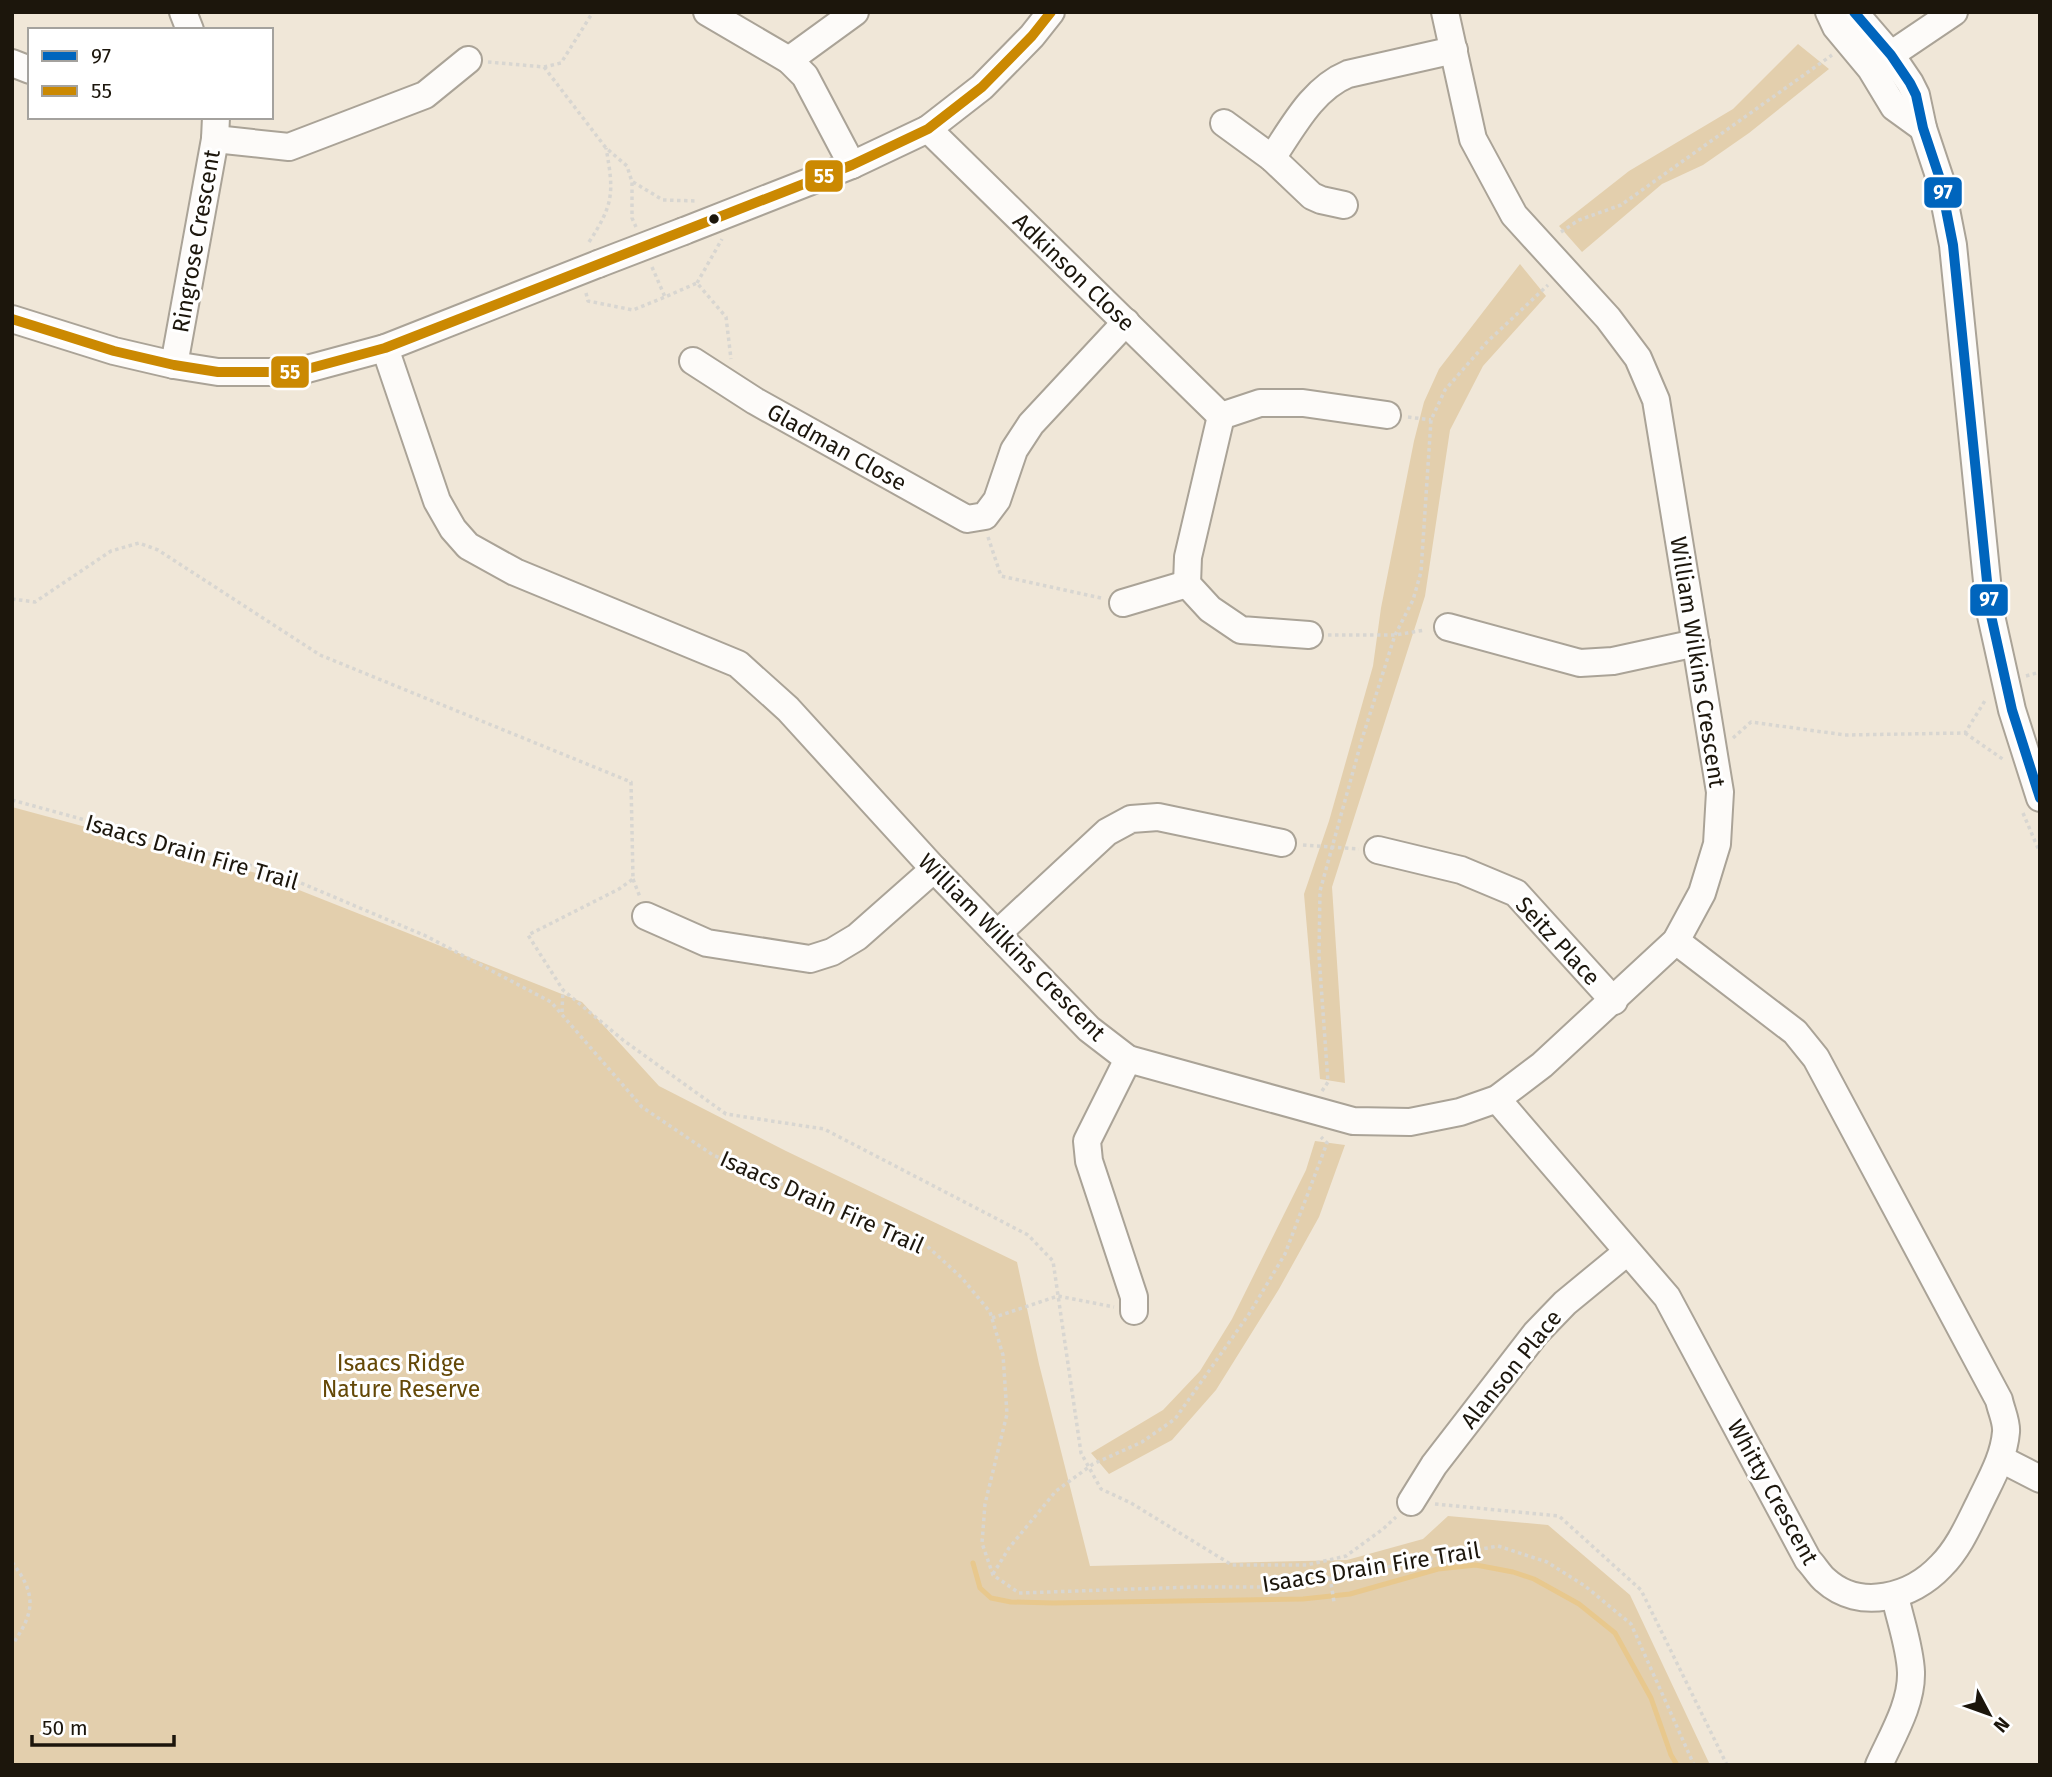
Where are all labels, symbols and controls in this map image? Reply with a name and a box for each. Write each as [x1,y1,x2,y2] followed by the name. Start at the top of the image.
[28,28,273,119] legend
[91,43,111,69] text: 97
[91,78,112,104] text: 55
[166,146,226,335] street label: Ringrose Crescent
[804,159,844,193] line badge: 55
[814,165,834,188] text: 55
[1923,176,1963,209] line badge: 97
[1933,181,1953,204] text: 97
[1007,207,1141,337] street label: Adkinson Close
[707,212,721,226] unlabelled marker
[270,355,310,389] line badge: 55
[280,361,300,384] text: 55
[762,397,912,497] street label: Gladman Close
[1664,535,1732,790] street label: William Wilkins Crescent
[1969,583,2009,617] line badge: 97
[1979,588,1999,611] text: 97
[82,808,302,896] street label: Isaacs Drain Fire Trail
[913,848,1112,1047] street label: William Wilkins Crescent
[1510,891,1606,991] street label: Seitz Place
[716,1144,929,1260] street label: Isaacs Drain Fire Trail
[1455,1304,1567,1434] street label: Alanson Place
[322,1349,480,1403] park label: Isaacs Ridge Nature Reserve
[1722,1414,1825,1570] street label: Whitty Crescent
[1260,1536,1482,1598] street label: Isaacs Drain Fire Trail
[1954,1679,2024,1749] north arrow
[32,1704,173,1748] scale bar
[1989,1713,2014,1737] text: N
[42,1715,88,1741] text: 50 m

